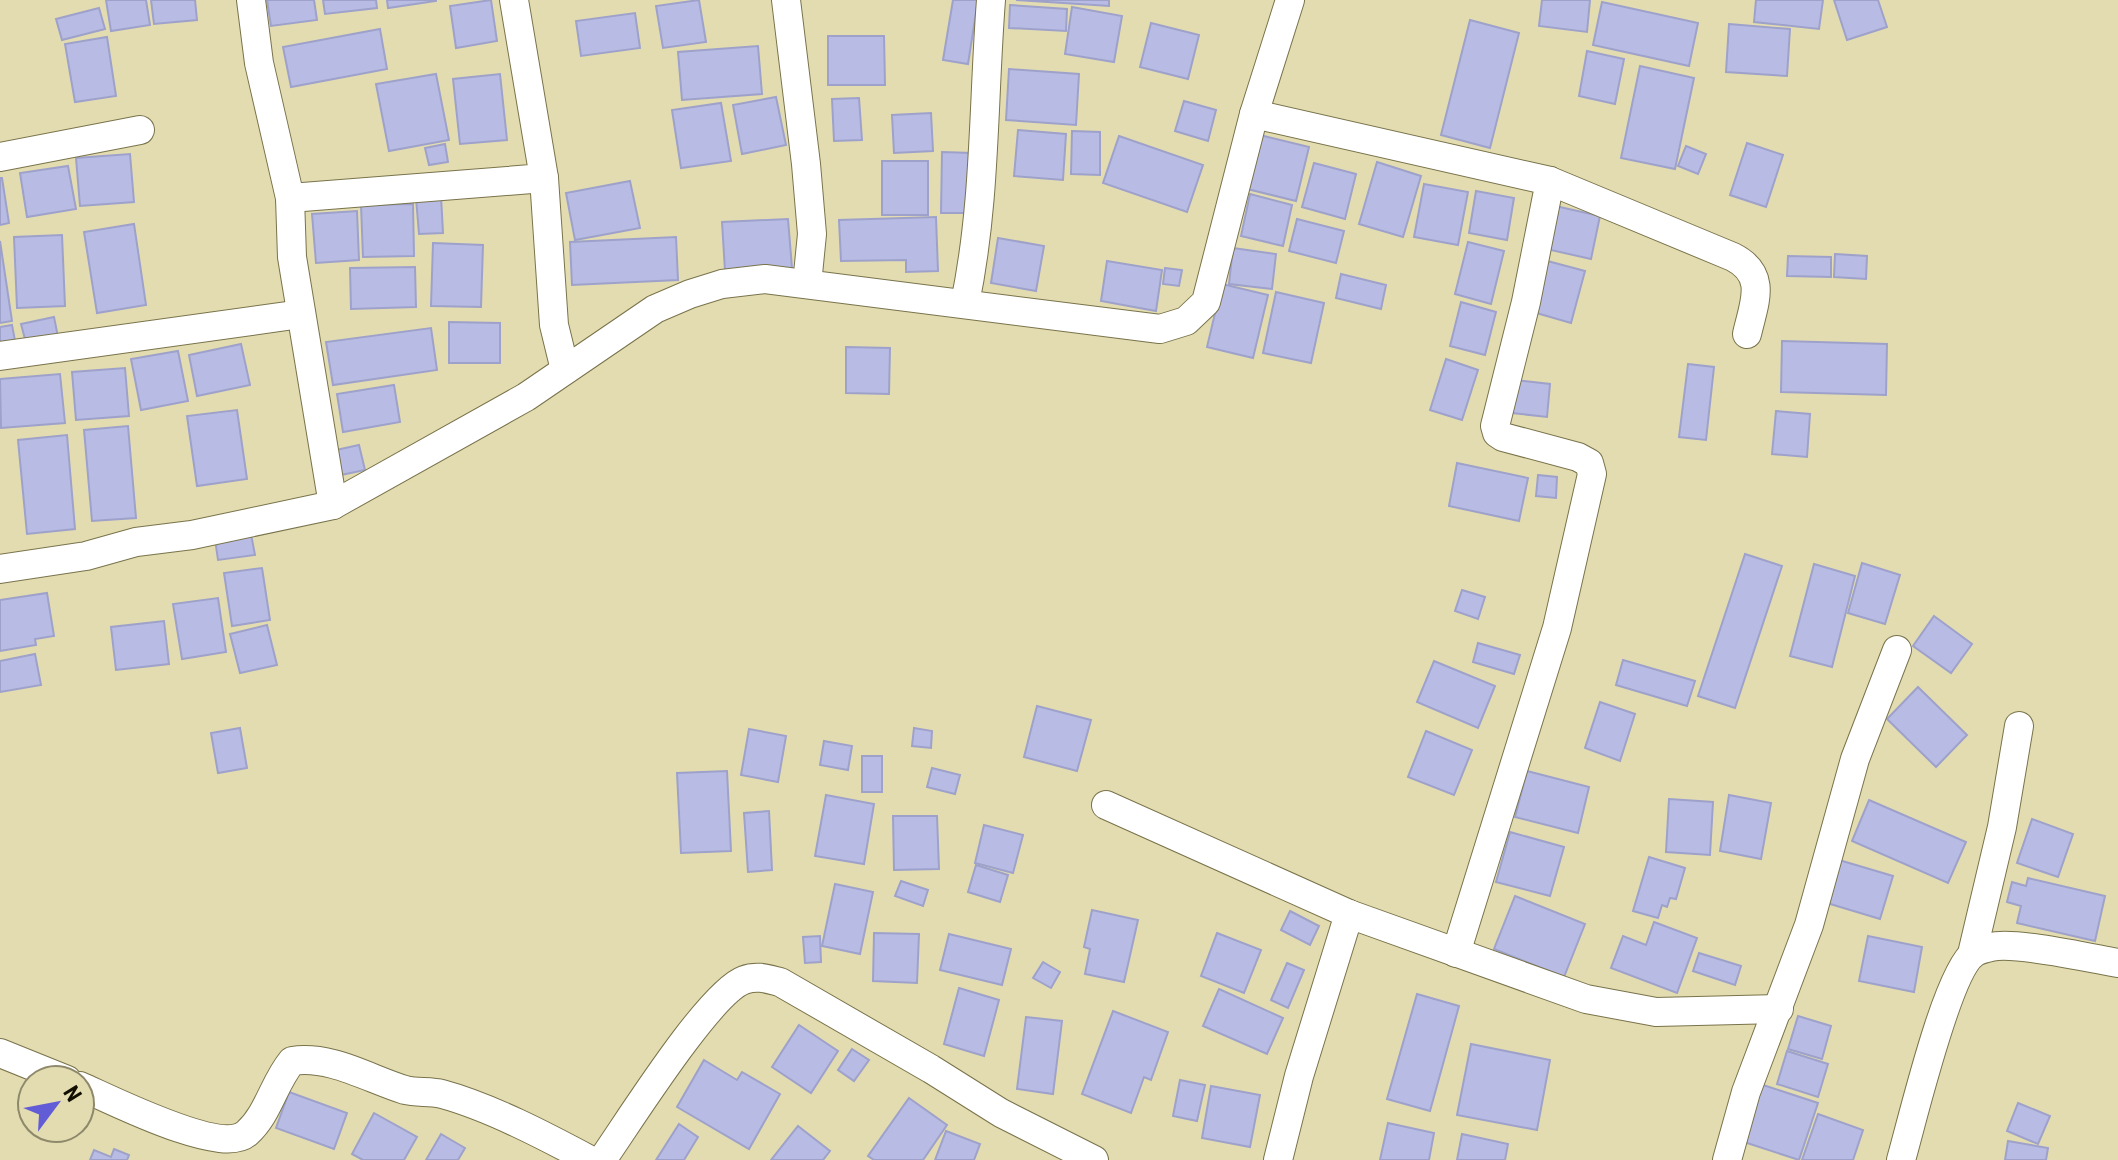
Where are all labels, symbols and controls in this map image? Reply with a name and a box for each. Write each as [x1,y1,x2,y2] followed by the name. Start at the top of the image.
[16,1064,96,1144] north arrow
[58,1081,87,1106] text: N

